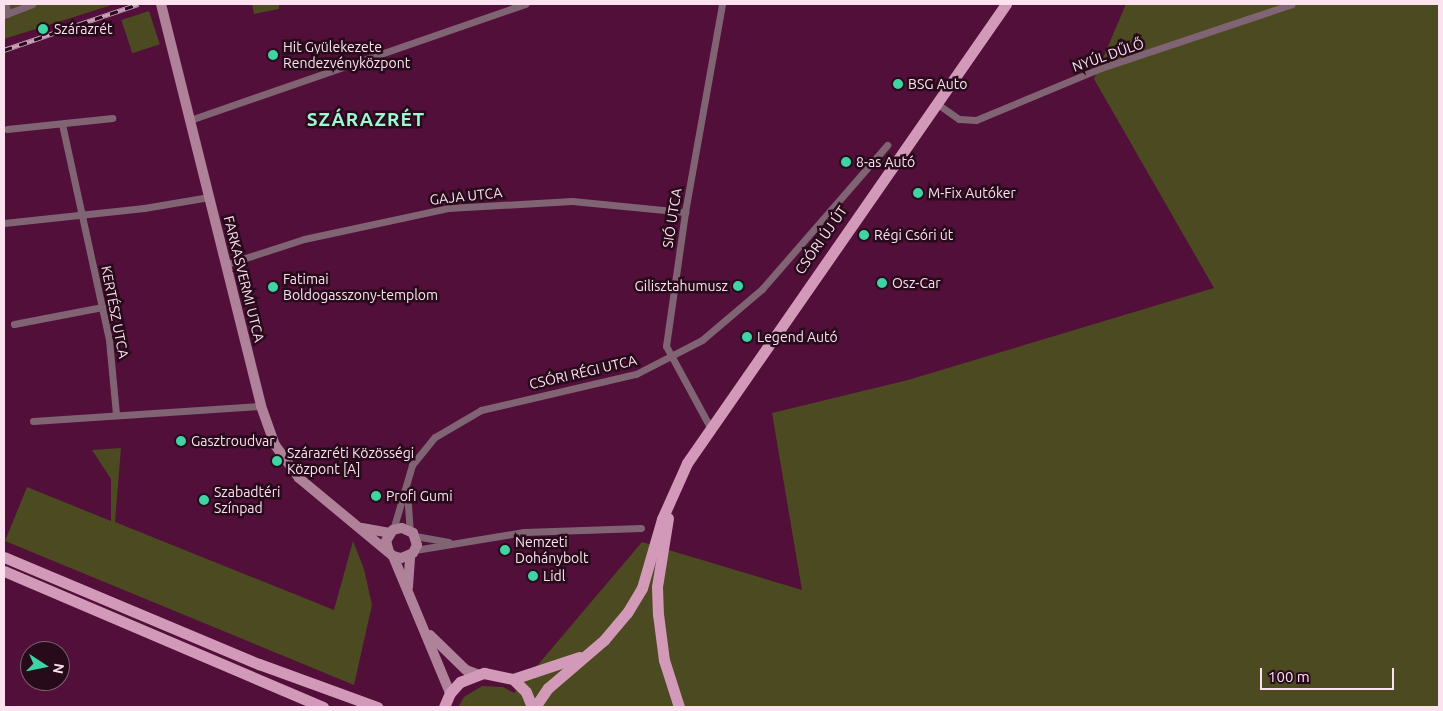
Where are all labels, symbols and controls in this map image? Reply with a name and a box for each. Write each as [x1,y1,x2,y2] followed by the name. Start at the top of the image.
[54,21,112,37] place label: Szárazrét
[36,22,50,36] marker: Szárazrét
[1070,35,1146,75] street label: NYÚL DŰLŐ
[283,39,410,72] place label: Hit Gyülekezete Rendezvényközpont
[267,49,279,61] marker: Hit Gyülekezete Rendezvényközpont
[908,76,967,92] place label: BSG Auto
[892,78,904,90] marker: BSG Auto
[306,109,426,131] district label: SZÁRAZRÉT
[856,154,915,170] place label: 8-as Autó
[840,156,852,168] marker: 8-as Autó
[429,184,503,208] street label: GAJA UTCA
[928,185,1016,201] place label: M-Fix Autóker
[659,187,685,249] street label: SIÓ UTCA
[912,187,924,199] marker: M-Fix Autóker
[791,203,851,277] street label: CSÓRI ÚJ ÚT
[220,214,268,344] street label: FARKASVERMI UTCA
[874,227,953,243] place label: Régi Csóri út
[858,229,870,241] marker: Régi Csóri út
[98,264,132,360] street label: KERTÉSZ UTCA
[283,271,438,304] place label: Fatimai Boldogasszony-templom
[892,275,941,291] place label: Osz-Car
[876,277,888,289] marker: Osz-Car
[635,278,728,294] place label: Gilisztahumusz
[732,280,744,292] marker: Gilisztahumusz
[267,281,279,293] marker: Fatimai Boldogasszony-templom
[757,329,838,345] place label: Legend Autó
[741,331,753,343] marker: Legend Autó
[528,351,638,393] street label: CSÓRI RÉGI UTCA
[191,433,274,449] place label: Gasztroudvar
[175,435,187,447] marker: Gasztroudvar
[287,445,414,478] place label: Szárazréti Közösségi Központ [A]
[271,455,283,467] marker: Szárazréti Közösségi Központ [A]
[214,484,280,516] place label: Szabadtéri Színpad
[386,488,453,504] place label: Profi Gumi
[370,490,382,502] marker: Profi Gumi
[198,494,210,506] marker: Szabadtéri Színpad
[515,534,588,566] place label: Nemzeti Dohánybolt
[499,544,511,556] marker: Nemzeti Dohánybolt
[543,568,565,584] place label: Lidl
[527,570,539,582] marker: Lidl
[20,641,70,691] north arrow
[1263,658,1397,690] scale bar
[50,662,68,675] text: N
[1268,668,1310,685] text: 100 m

